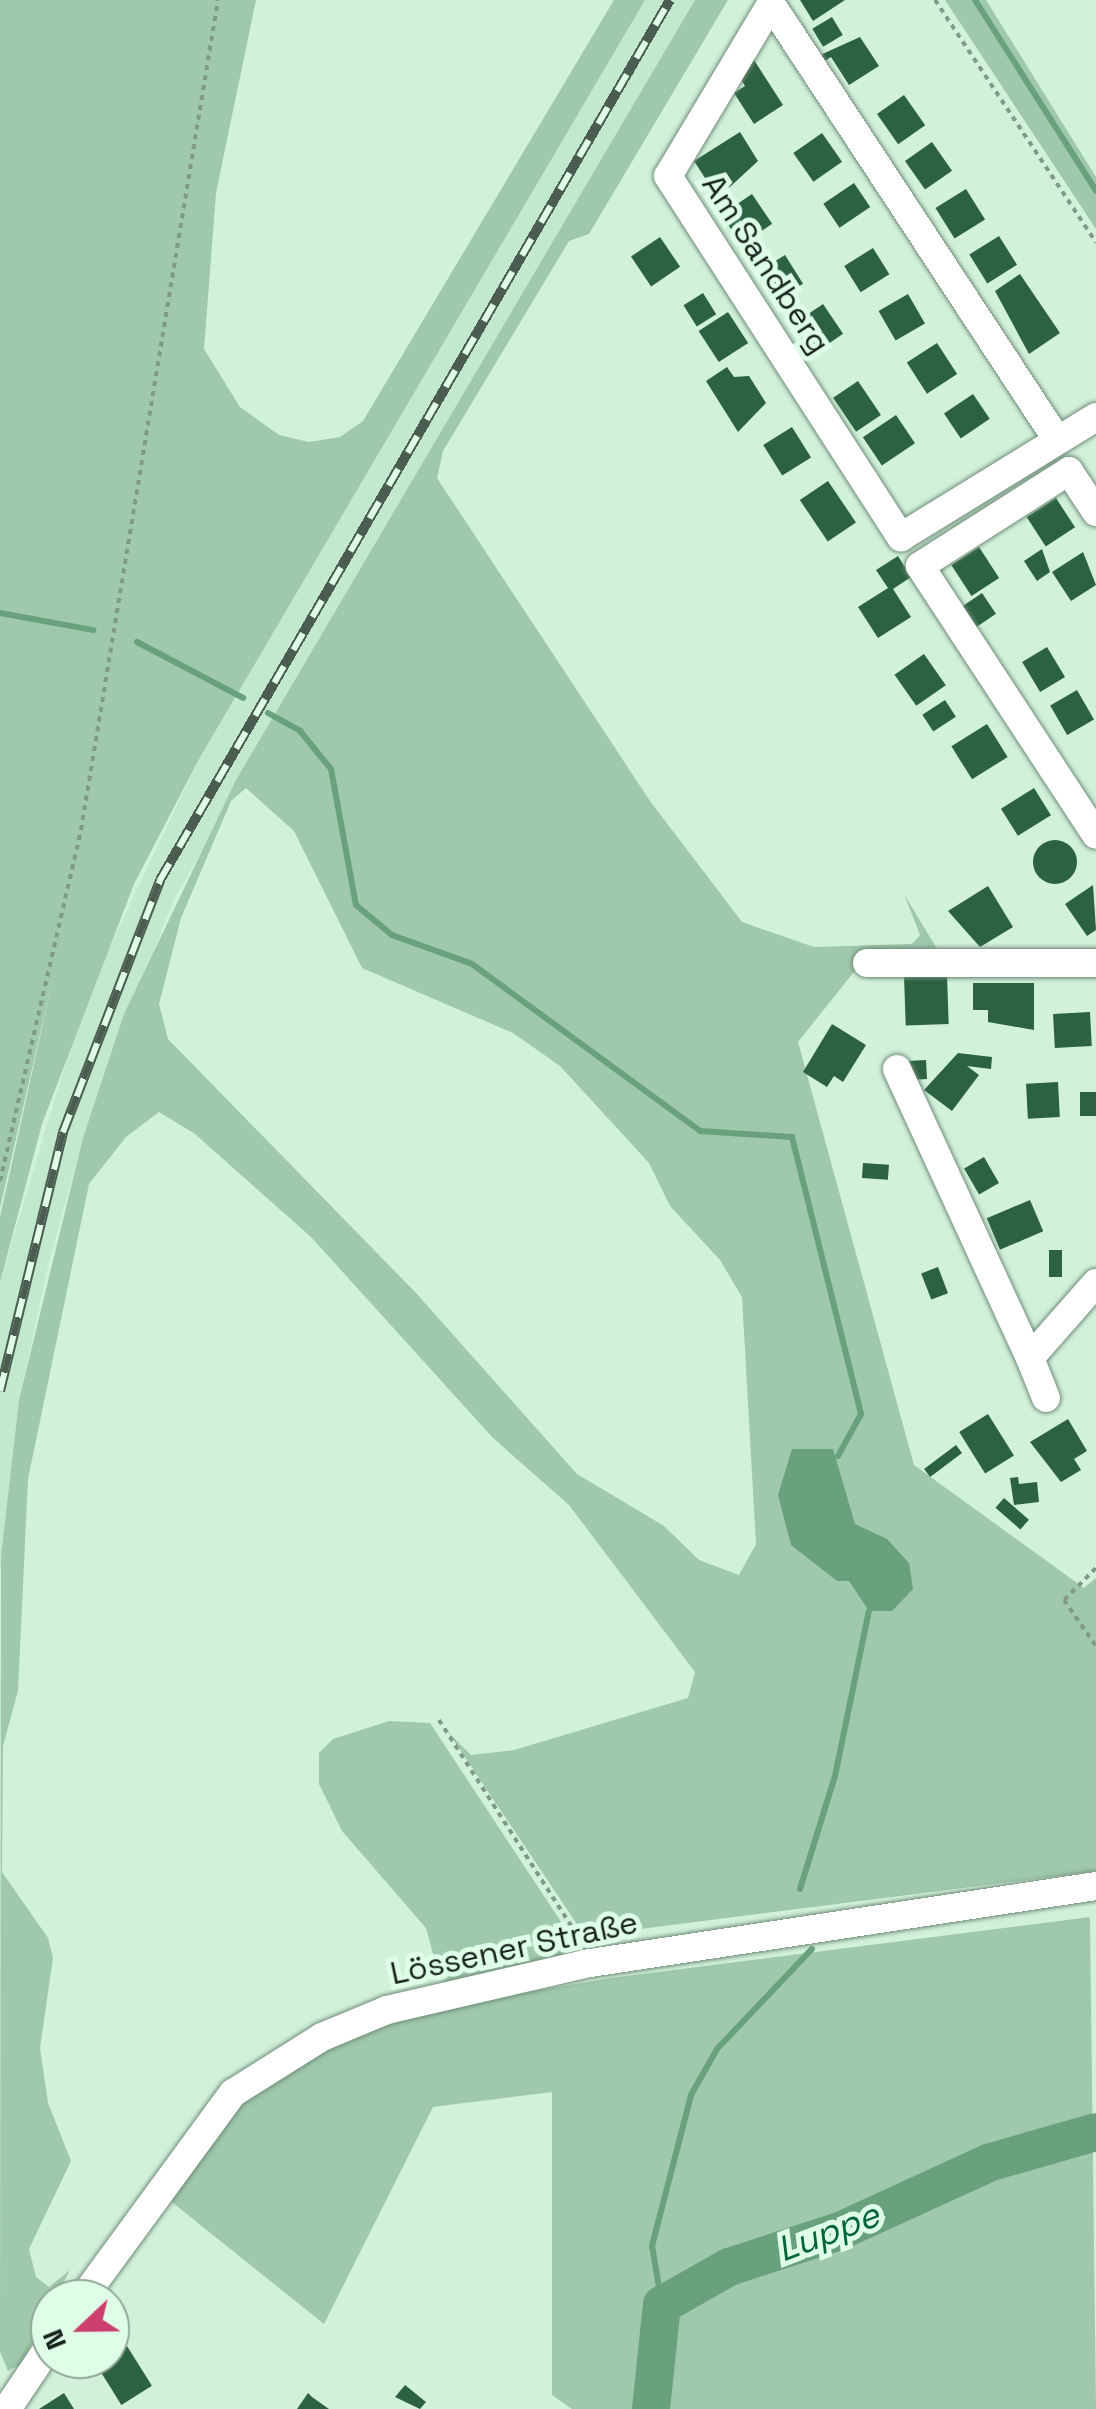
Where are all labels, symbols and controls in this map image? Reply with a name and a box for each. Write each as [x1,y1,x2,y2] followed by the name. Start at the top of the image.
[694,167,838,361] street label: Am Sandberg
[387,1903,641,1993] street label: Lössener Straße
[771,2193,885,2271] water label: Luppe
[30,2279,130,2379] north arrow
[34,2324,74,2355] text: N

